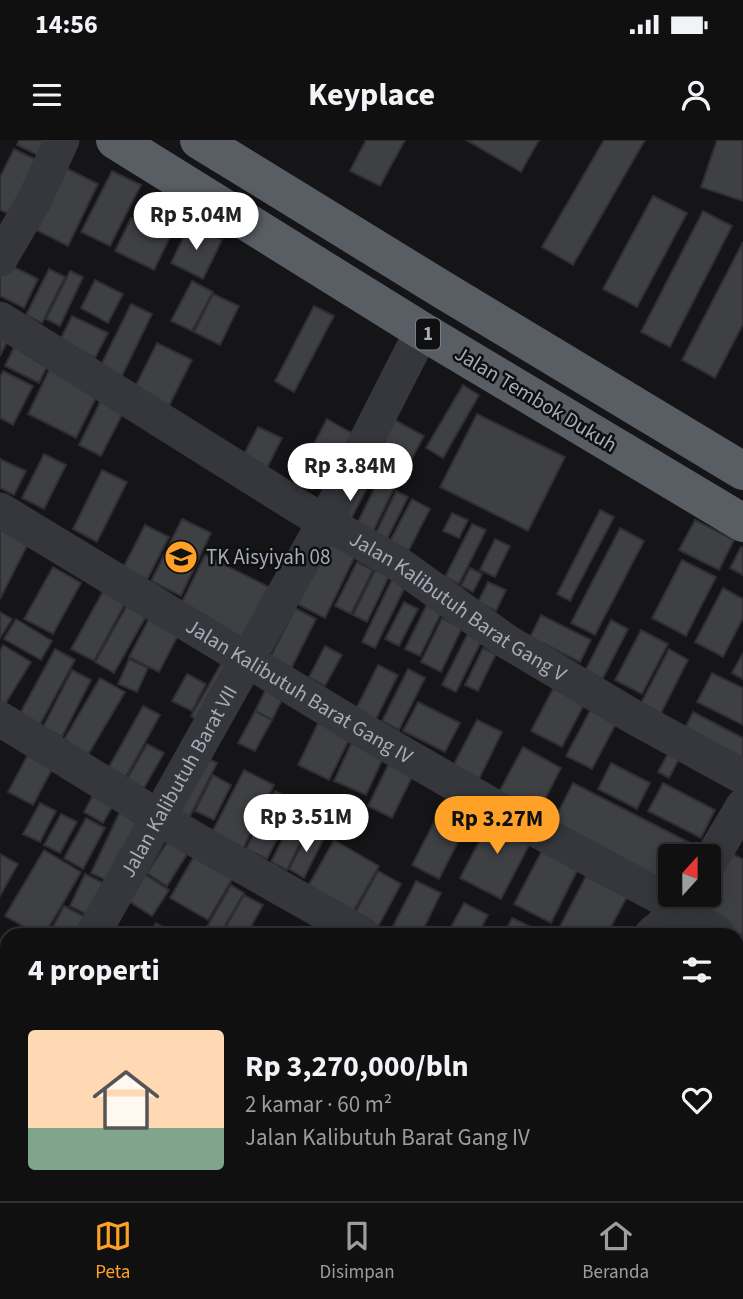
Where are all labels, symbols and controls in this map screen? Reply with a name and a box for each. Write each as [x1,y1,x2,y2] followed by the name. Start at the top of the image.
[35,6,98,43] text: 14:56
[308,72,435,118] text: Keyplace
[28,76,66,114] icon: menu
[677,76,715,114] icon: person
[124,192,268,252] pin: Rp 5.04M
[150,198,242,231] text: Rp 5.04M
[416,318,440,350] road number: 1
[449,339,623,459] street label: Jalan Tembok Dukuh
[278,444,422,503] pin: Rp 3.84M
[304,449,396,482] text: Rp 3.84M
[344,524,573,689] street label: Jalan Kalibutuh Barat Gang V
[162,538,200,576] school or university icon: TK Aisyiyah 08
[206,542,330,572] place label: TK Aisyiyah 08
[180,611,419,771] street label: Jalan Kalibutuh Barat Gang IV
[113,680,245,883] street label: Jalan Kalibutuh Barat VII
[234,794,378,854] pin: Rp 3.51M
[425,796,569,856] pin: Rp 3.27M
[260,800,352,833] text: Rp 3.51M
[451,802,543,835] text: Rp 3.27M
[658,844,721,906] north arrow
[658,844,721,907] map controls
[28,949,160,992] text: 4 properti
[678,951,716,989] icon: filters
[245,1045,469,1088] text: Rp 3,270,000/bln
[84,1058,168,1142] icon: home
[678,1081,716,1119] icon: heart
[245,1088,392,1121] text: 2 kamar · 60 m²
[245,1121,530,1154] text: Jalan Kalibutuh Barat Gang IV
[94,1217,132,1286] tab: Peta
[320,1217,395,1286] tab: Disimpan
[582,1217,649,1286] tab: Beranda

